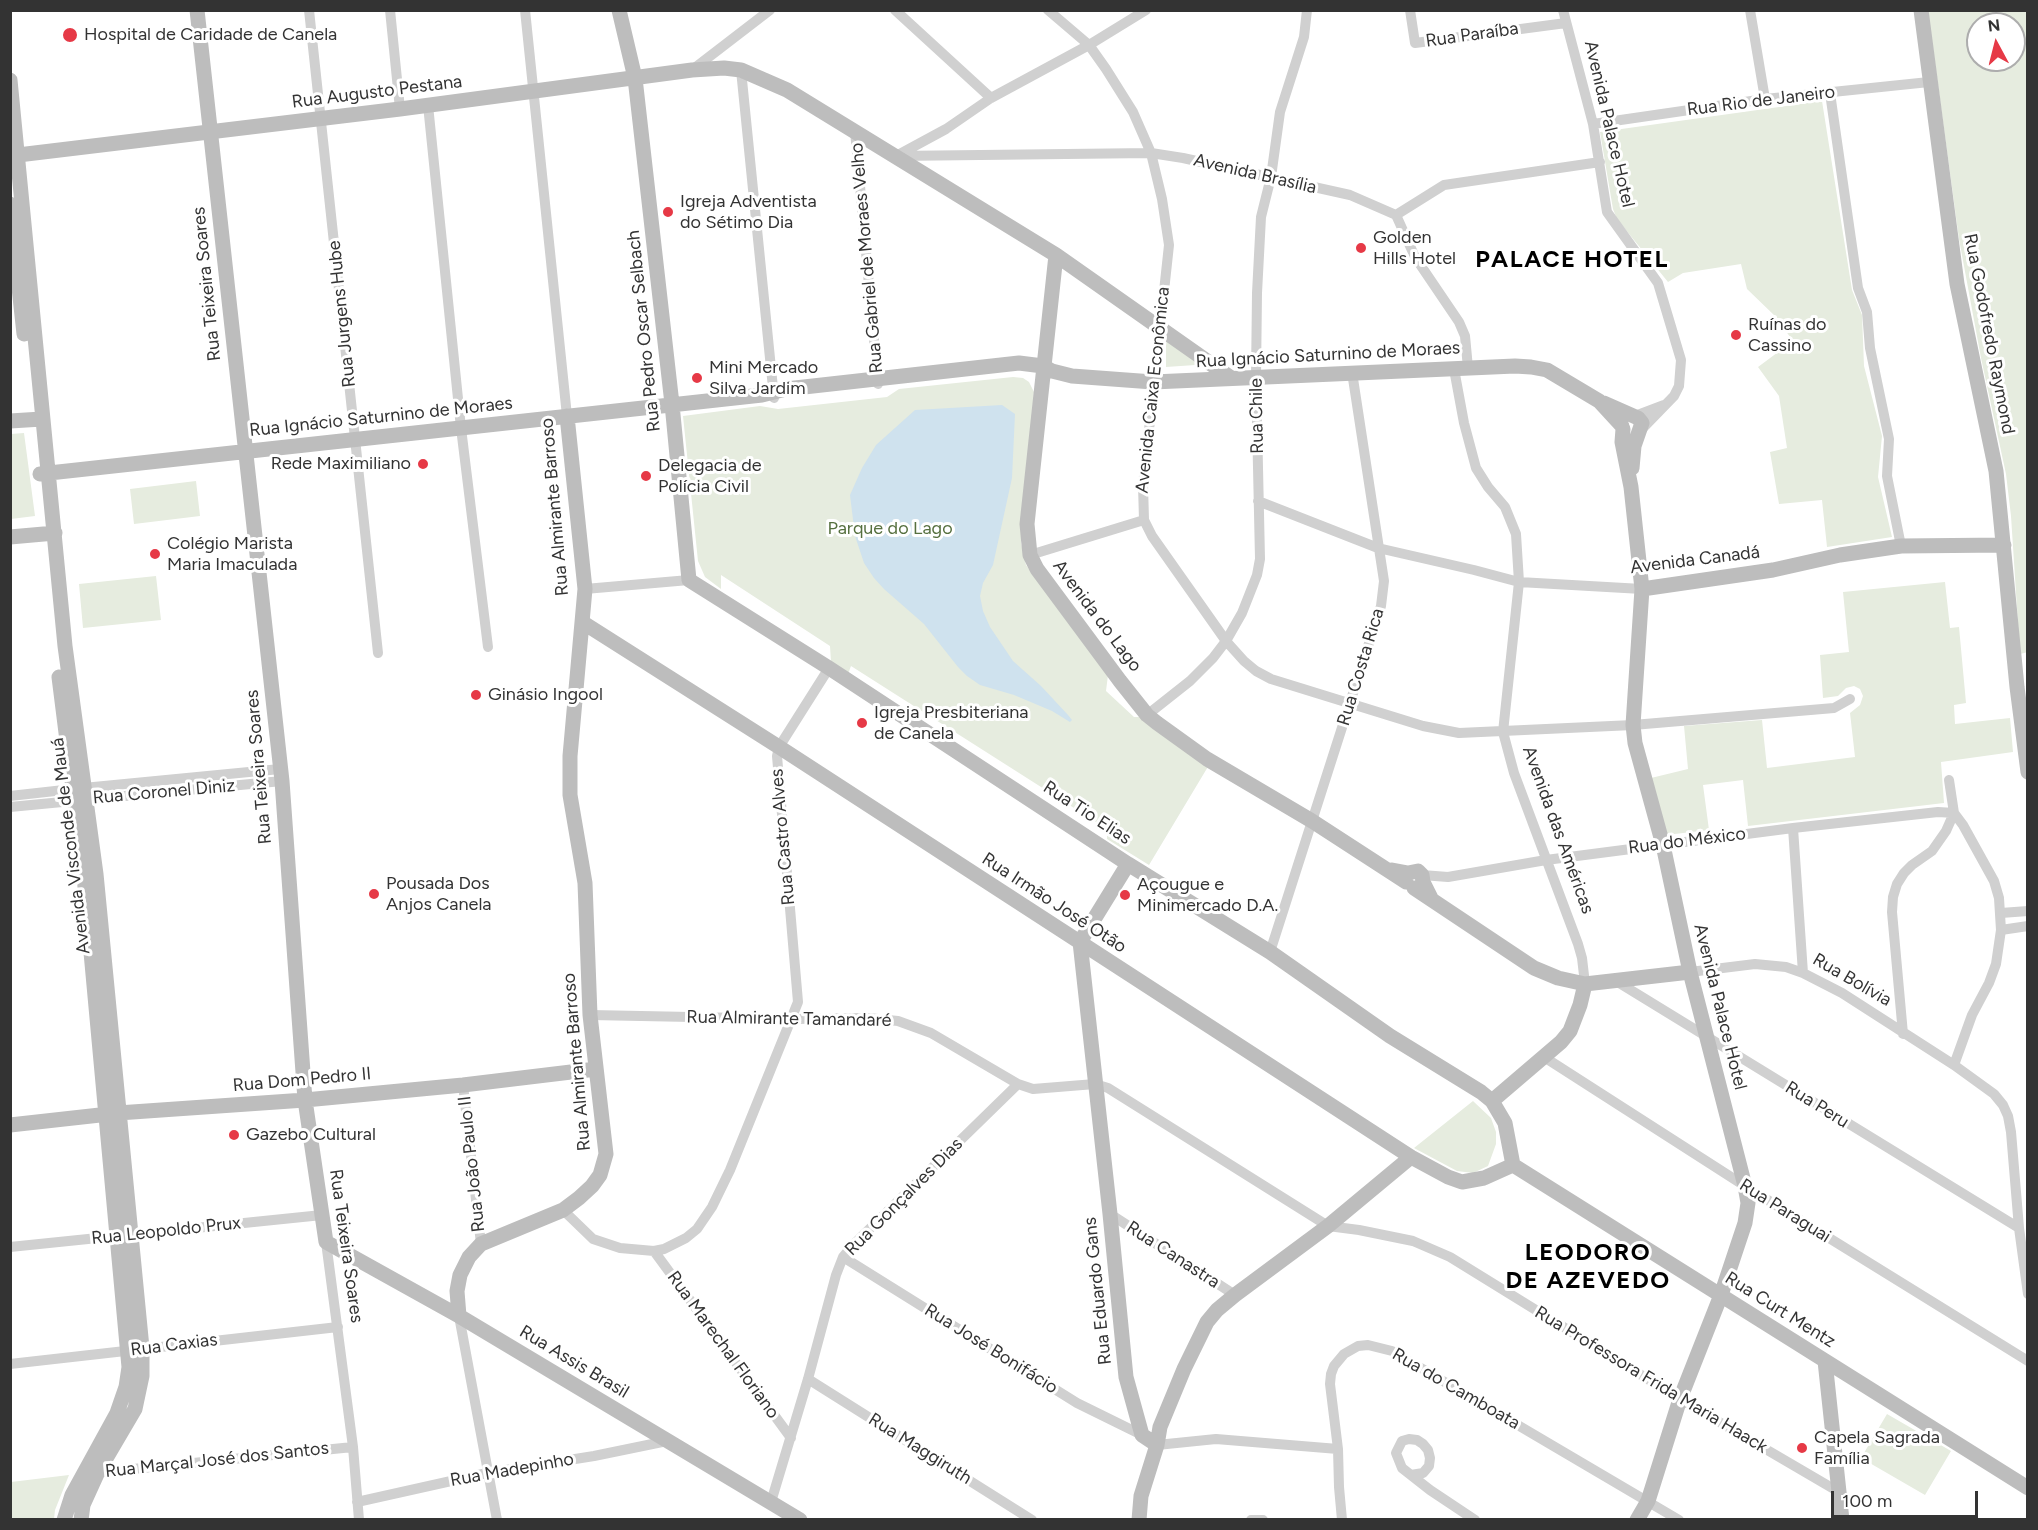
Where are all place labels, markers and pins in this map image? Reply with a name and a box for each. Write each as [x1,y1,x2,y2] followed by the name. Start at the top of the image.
[84,24,337,46] place label: Hospital de Caridade de Canela
[61,26,79,44] marker: Hospital de Caridade de Canela
[680,191,817,234] place label: Igreja Adventista do Sétimo Dia
[661,205,675,219] marker: Igreja Adventista do Sétimo Dia
[1373,227,1456,270] place label: Golden Hills Hotel
[1354,241,1368,255] marker: Golden Hills Hotel
[1748,314,1827,356] place label: Ruínas do Cassino
[1729,328,1743,342] marker: Ruínas do Cassino
[709,357,818,400] place label: Mini Mercado Silva Jardim
[690,371,704,385] marker: Mini Mercado Silva Jardim
[271,453,411,475] place label: Rede Maximiliano
[658,455,762,498] place label: Delegacia de Polícia Civil
[416,457,430,471] marker: Rede Maximiliano
[639,469,653,483] marker: Delegacia de Polícia Civil
[167,533,297,576] place label: Colégio Marista Maria Imaculada
[148,547,162,561] marker: Colégio Marista Maria Imaculada
[488,684,603,706] place label: Ginásio Ingool
[469,688,483,702] marker: Ginásio Ingool
[874,702,1028,744] place label: Igreja Presbiteriana de Canela
[855,716,869,730] marker: Igreja Presbiteriana de Canela
[386,873,492,916] place label: Pousada Dos Anjos Canela
[1137,874,1278,916] place label: Açougue e Minimercado D.A.
[367,887,381,901] marker: Pousada Dos Anjos Canela
[1118,888,1132,902] marker: Açougue e Minimercado D.A.
[246,1124,376,1146] place label: Gazebo Cultural
[227,1128,241,1142] marker: Gazebo Cultural
[1814,1427,1940,1470] place label: Capela Sagrada Família
[1795,1441,1809,1455] marker: Capela Sagrada Família

